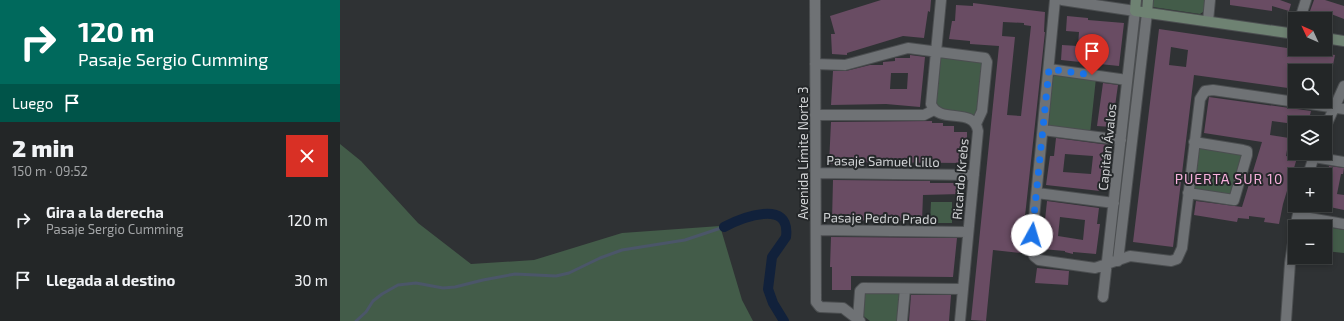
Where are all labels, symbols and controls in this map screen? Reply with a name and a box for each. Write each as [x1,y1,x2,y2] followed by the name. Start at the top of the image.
[1288,12,1332,56] north arrow
[1288,12,1332,264] map controls
[78,14,155,48] text: 120 m
[12,16,64,68] icon: right
[1075,34,1109,75] pin
[1081,40,1103,62] icon: arrive
[78,48,268,70] text: Pasaje Sergio Cumming
[1288,64,1332,108] button: search
[795,86,811,220] street label: Avenida Límite Norte 3
[61,92,83,114] icon: arrive
[12,94,53,112] text: Luego
[1093,103,1120,191] street label: Capitán Ávalos
[1288,116,1332,160] button: layers
[12,133,74,162] text: 2 min
[286,135,328,177] button: close
[948,138,972,220] street label: Ricardo Krebs
[826,152,940,170] street label: Pasaje Samuel Lillo
[12,163,88,179] text: 150 m · 09:52
[1288,168,1332,212] button: +
[1175,170,1283,187] district label: PUERTA SUR 10
[46,203,164,221] text: Gira a la derecha
[12,209,34,231] icon: right
[823,209,937,227] street label: Pasaje Pedro Prado
[288,211,328,229] text: 120 m
[1011,214,1053,256] position arrow
[1288,220,1332,264] button: −
[46,221,183,237] text: Pasaje Sergio Cumming
[12,269,34,291] icon: arrive
[46,271,175,289] text: Llegada al destino
[294,271,328,289] text: 30 m

